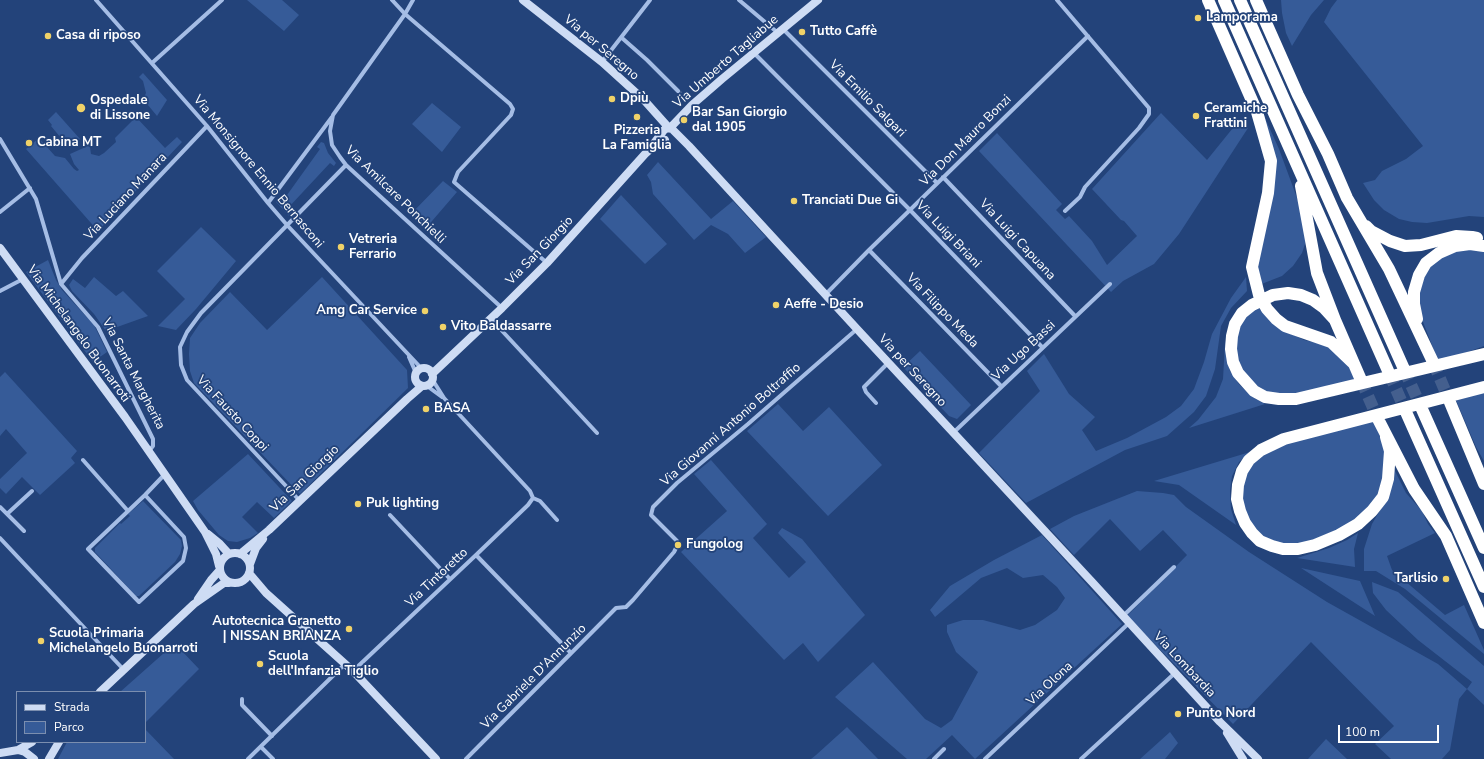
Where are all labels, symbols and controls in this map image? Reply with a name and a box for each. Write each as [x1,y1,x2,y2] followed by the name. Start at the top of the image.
[1206,10,1278,26] place label: Lamporama
[560,12,642,84] street label: Via per Seregno
[670,12,782,112] street label: Via Umberto Tagliabue
[1193,13,1203,23] marker: Lamporama
[810,24,877,40] place label: Tutto Caffè
[797,27,807,37] marker: Tutto Caffè
[56,28,141,44] place label: Casa di riposo
[43,31,53,41] marker: Casa di riposo
[825,57,909,141] street label: Via Emilio Salgari
[620,91,649,107] place label: Dpiù
[189,92,327,252] street label: Via Monsignore Ennio Bernasconi
[917,92,1015,190] street label: Via Don Mauro Bonzi
[90,93,150,124] place label: Ospedale di Lissone
[607,94,617,104] marker: Dpiù
[1204,101,1267,132] place label: Ceramiche Frattini
[75,102,87,114] marker: Ospedale di Lissone
[692,105,787,136] place label: Bar San Giorgio dal 1905
[1191,111,1201,121] marker: Ceramiche Frattini
[632,112,642,122] marker: Pizzeria La Famiglia
[679,115,689,125] marker: Bar San Giorgio dal 1905
[602,123,672,154] place label: Pizzeria La Famiglia
[37,135,101,151] place label: Cabina MT
[24,138,34,148] marker: Cabina MT
[341,143,449,247] street label: Via Amilcare Ponchielli
[81,150,171,244] street label: Via Luciano Manara
[802,193,898,209] place label: Tranciati Due Gi
[789,196,799,206] marker: Tranciati Due Gi
[976,196,1058,284] street label: Via Luigi Capuana
[912,198,984,272] street label: Via Luigi Briani
[503,213,577,289] street label: Via San Giorgio
[349,232,397,263] place label: Vetreria Ferrario
[336,242,346,252] marker: Vetreria Ferrario
[23,263,133,405] street label: Via Michelangelo Buonarroti
[903,271,981,351] street label: Via Filippo Meda
[784,297,863,313] place label: Aeffe - Desio
[771,300,781,310] marker: Aeffe - Desio
[316,303,417,319] place label: Amg Car Service
[420,306,430,316] marker: Amg Car Service
[98,316,168,432] street label: Via Santa Margherita
[989,318,1059,384] street label: Via Ugo Bassi
[451,319,551,335] place label: Vito Baldassarre
[438,322,448,332] marker: Vito Baldassarre
[874,332,950,410] street label: Via per Seregno
[658,360,804,490] street label: Via Giovanni Antonio Boltraffio
[193,373,271,455] street label: Via Fausto Coppi
[434,401,470,417] place label: BASA
[421,404,431,414] marker: BASA
[267,442,343,516] street label: Via San Giorgio
[366,496,439,512] place label: Puk lighting
[353,499,363,509] marker: Puk lighting
[686,537,743,553] place label: Fungolog
[673,540,683,550] marker: Fungolog
[403,545,471,611] street label: Via Tintoretto
[1394,571,1438,587] place label: Tarlisio
[1441,574,1451,584] marker: Tarlisio
[212,614,341,645] place label: Autotecnica Granetto | NISSAN BRIANZA
[478,621,590,733] street label: Via Gabriele D'Annunzio
[344,624,354,634] marker: Autotecnica Granetto | NISSAN BRIANZA
[49,626,198,657] place label: Scuola Primaria Michelangelo Buonarroti
[1150,629,1218,701] street label: Via Lombardia
[36,636,46,646] marker: Scuola Primaria Michelangelo Buonarroti
[268,649,379,680] place label: Scuola dell'Infanzia Tiglio
[255,659,265,669] marker: Scuola dell'Infanzia Tiglio
[1024,659,1076,709] street label: Via Olona
[16,691,146,743] legend
[54,699,90,715] text: Strada
[1186,706,1255,722] place label: Punto Nord
[1173,709,1183,719] marker: Punto Nord
[1340,717,1441,743] scale bar
[54,719,84,735] text: Parco
[1345,724,1380,740] text: 100 m

